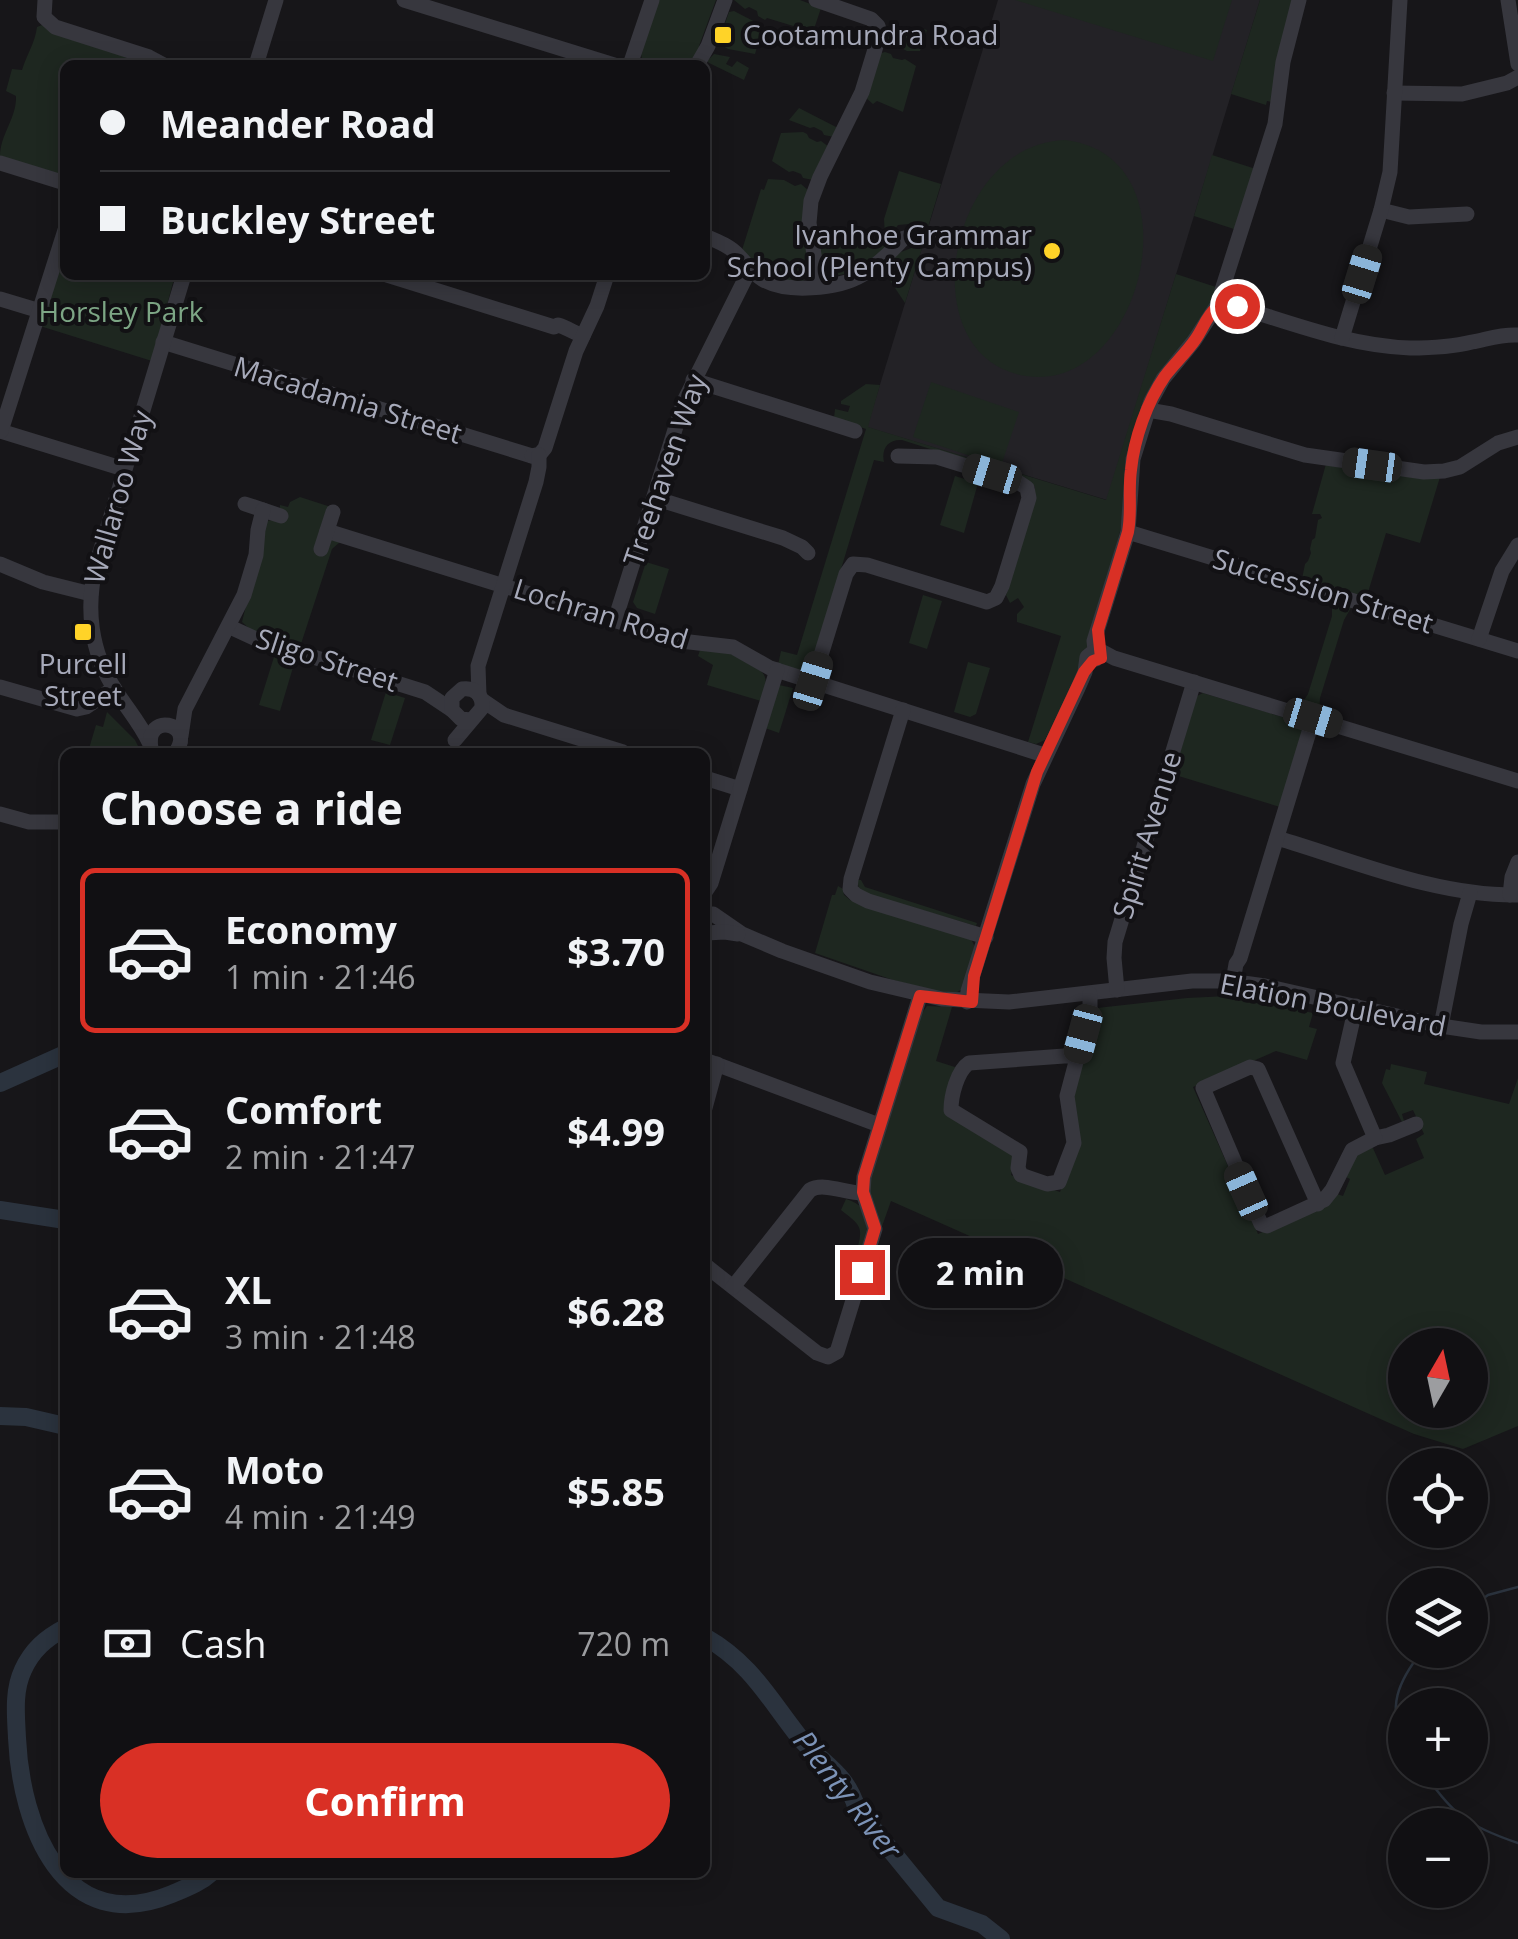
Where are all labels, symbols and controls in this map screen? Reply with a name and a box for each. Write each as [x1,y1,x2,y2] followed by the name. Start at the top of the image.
[743,15,998,53] place label: Cootamundra Road
[712,24,734,46] marker: Cootamundra Road
[160,97,435,149] text: Meander Road
[160,193,435,245] text: Buckley Street
[727,215,1033,285] place label: Ivanhoe Grammar School (Plenty Campus)
[1041,240,1063,262] marker: Ivanhoe Grammar School (Plenty Campus)
[1339,241,1385,307] car
[1215,284,1260,329] route start
[39,292,204,330] park label: Horsley Park
[230,346,467,452] street label: Macadamia Street
[613,368,715,571] street label: Treehaven Way
[74,405,160,588] street label: Wallaroo Way
[1340,446,1404,484] car
[959,451,1025,497] car
[1209,538,1438,642] street label: Succession Street
[510,569,693,658] street label: Lochran Road
[252,618,403,700] street label: Sligo Street
[72,621,94,643] marker: Purcell Street
[39,644,127,714] place label: Purcell Street
[790,648,836,714] car
[1280,695,1346,741] car
[1103,747,1189,923] street label: Spirit Avenue
[100,777,403,838] text: Choose a ride
[225,903,397,955] text: Economy
[105,906,195,996] icon: car
[567,925,665,977] text: $3.70
[225,955,416,998] text: 1 min · 21:46
[1217,963,1449,1045] street label: Elation Boulevard
[1061,1001,1105,1067] car
[225,1083,382,1135] text: Comfort
[105,1086,195,1176] icon: car
[567,1105,665,1157] text: $4.99
[225,1135,416,1178] text: 2 min · 21:47
[1220,1157,1272,1225] car
[897,1237,1062,1307] callout: 2 min
[840,1250,885,1295] route end
[936,1251,1025,1294] text: 2 min
[225,1263,272,1315] text: XL
[105,1266,195,1356] icon: car
[567,1285,665,1337] text: $6.28
[225,1315,416,1358] text: 3 min · 21:48
[1388,1328,1488,1428] north arrow
[1388,1328,1488,1908] map controls
[225,1443,324,1495] text: Moto
[105,1446,195,1536] icon: car
[1388,1448,1488,1548] button: locate
[567,1465,665,1517] text: $5.85
[225,1495,416,1538] text: 4 min · 21:49
[1388,1568,1488,1668] button: layers
[100,1616,155,1671] icon: cash
[180,1617,266,1669] text: Cash
[577,1622,670,1665] text: 720 m
[1388,1688,1488,1788] button: +
[785,1721,912,1868] water label: Plenty River
[100,1743,670,1858] button: Confirm
[1388,1808,1488,1908] button: −

